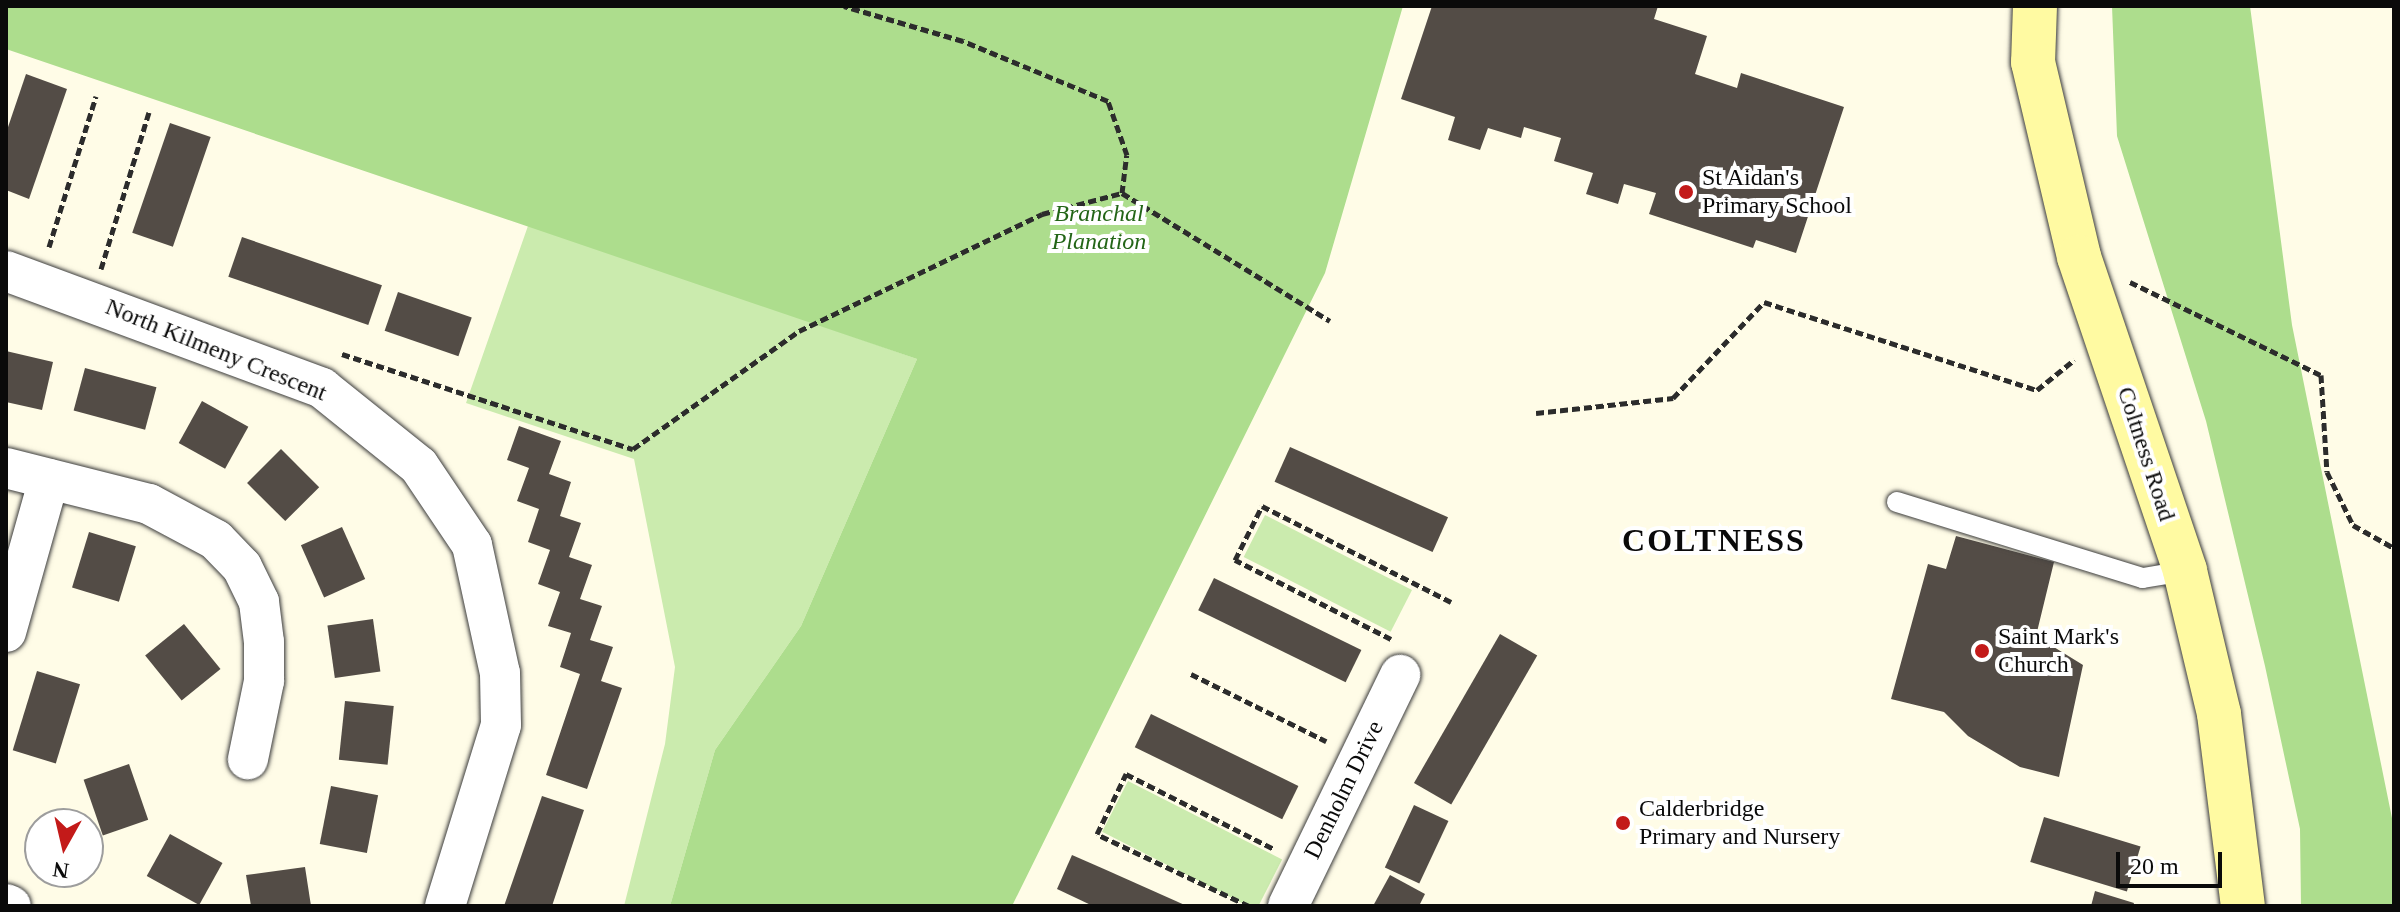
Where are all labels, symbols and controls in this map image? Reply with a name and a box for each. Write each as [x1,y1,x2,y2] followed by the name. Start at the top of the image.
[1702,164,1852,220] place label: St Aidan's Primary School
[1677,183,1695,201] marker: St Aidan's Primary School
[1052,200,1146,256] park label: Branchal Planation
[101,292,331,408] street label: North Kilmeny Crescent
[2111,383,2181,525] street label: Coltness Road
[1622,521,1806,559] district label: COLTNESS
[1998,623,2119,679] place label: Saint Mark's Church
[1973,642,1991,660] marker: Saint Mark's Church
[1298,716,1390,864] street label: Denholm Drive
[1639,795,1840,851] place label: Calderbridge Primary and Nursery
[24,808,104,888] north arrow
[1614,814,1632,832] marker: Calderbridge Primary and Nursery
[2120,836,2226,886] scale bar
[2130,853,2179,879] text: 20 m
[51,857,70,884] text: N

